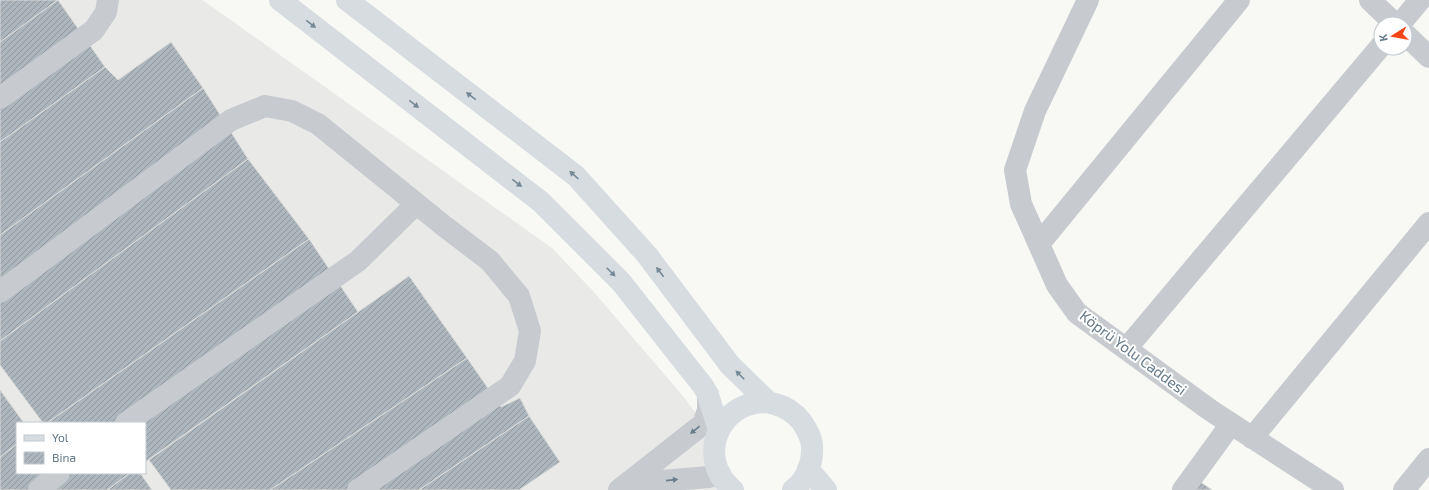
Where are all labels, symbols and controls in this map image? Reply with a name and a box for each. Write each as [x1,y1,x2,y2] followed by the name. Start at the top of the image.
[1373,16,1413,56] north arrow
[306,20,317,28] one-way arrow
[1376,33,1390,43] text: K
[466,91,477,100] one-way arrow
[408,99,419,108] one-way arrow
[569,170,579,180] one-way arrow
[511,179,522,188] one-way arrow
[606,267,616,277] one-way arrow
[656,267,664,278] one-way arrow
[1077,306,1191,398] street label: Köprü Yolu Caddesi
[735,370,745,380] one-way arrow
[16,422,146,474] legend
[690,425,701,434] one-way arrow
[52,430,69,444] text: Yol
[52,450,76,464] text: Bina
[666,477,678,484] one-way arrow

